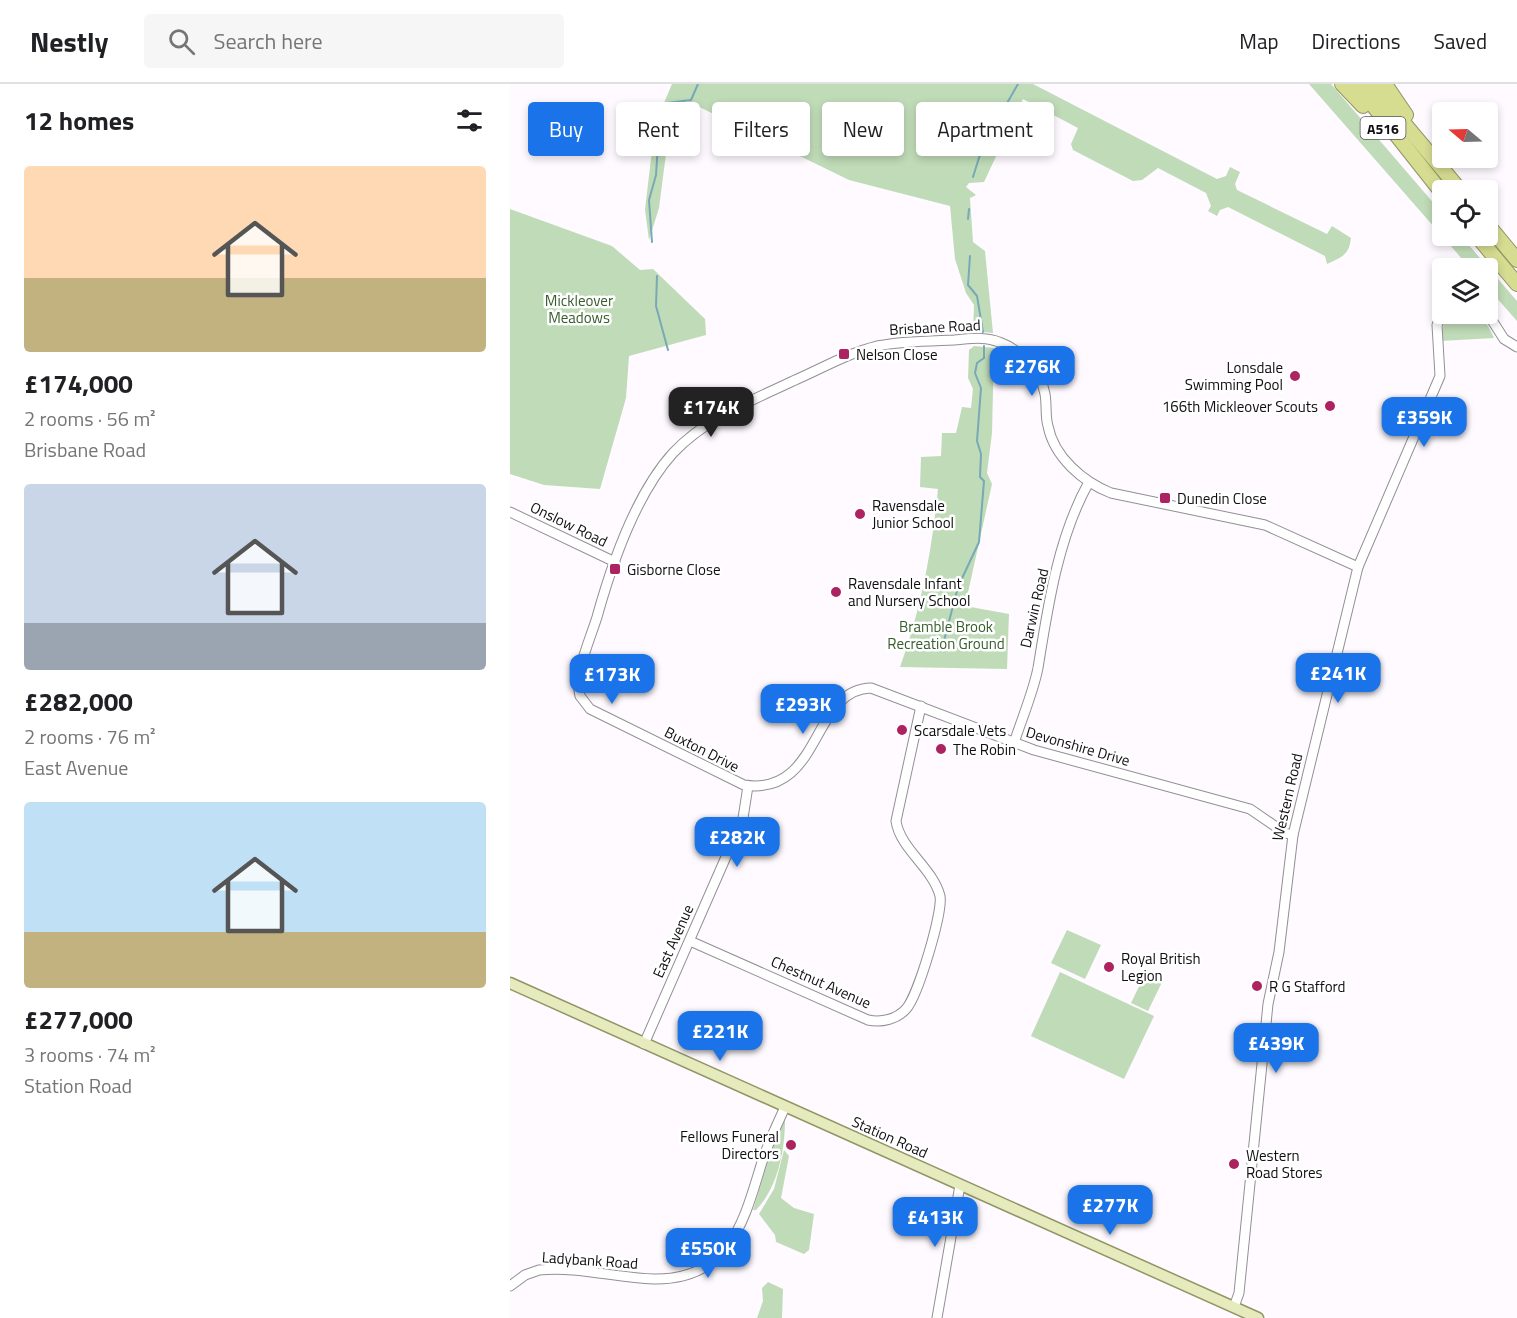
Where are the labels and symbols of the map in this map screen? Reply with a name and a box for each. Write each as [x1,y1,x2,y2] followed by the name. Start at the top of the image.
[1432,102,1498,168] north arrow
[1360,117,1406,139] road number: A516
[545,289,613,329] park label: Mickleover Meadows
[889,313,981,341] street label: Brisbane Road
[856,343,937,366] place label: Nelson Close
[990,346,1074,397] pin: £276K
[837,347,851,361] marker: Nelson Close
[1185,356,1283,396] place label: Lonsdale Swimming Pool
[1288,369,1302,383] marker: Lonsdale Swimming Pool
[669,387,753,438] pin: £174K
[1162,395,1318,418] place label: 166th Mickleover Scouts
[1382,397,1466,448] pin: £359K
[1323,399,1337,413] marker: 166th Mickleover Scouts
[1177,487,1267,510] place label: Dunedin Close
[1158,491,1172,505] marker: Dunedin Close
[872,494,954,534] place label: Ravensdale Junior School
[526,495,612,553] street label: Onslow Road
[853,507,867,521] marker: Ravensdale Junior School
[627,558,721,581] place label: Gisborne Close
[608,562,622,576] marker: Gisborne Close
[1014,566,1054,650] street label: Darwin Road
[848,572,970,612] place label: Ravensdale Infant and Nursery School
[829,585,843,599] marker: Ravensdale Infant and Nursery School
[887,615,1005,655] park label: Bramble Brook Recreation Ground
[1296,653,1380,704] pin: £241K
[570,654,654,705] pin: £173K
[761,684,845,735] pin: £293K
[914,719,1006,742] place label: Scarsdale Vets
[661,720,743,778] street label: Buxton Drive
[1023,720,1133,772] street label: Devonshire Drive
[895,723,909,737] marker: Scarsdale Vets
[953,738,1016,761] place label: The Robin
[934,742,948,756] marker: The Robin
[1266,751,1308,843] street label: Western Road
[695,817,779,868] pin: £282K
[647,901,699,981] street label: East Avenue
[1121,947,1201,987] place label: Royal British Legion
[767,950,875,1014] street label: Chestnut Avenue
[1102,960,1116,974] marker: Royal British Legion
[1269,975,1346,998] place label: R G Stafford
[1250,979,1264,993] marker: R G Stafford
[678,1011,762,1062] pin: £221K
[1234,1023,1318,1074] pin: £439K
[848,1110,932,1164] street label: Station Road
[680,1125,779,1165] place label: Fellows Funeral Directors
[784,1138,798,1152] marker: Fellows Funeral Directors
[1246,1144,1323,1184] place label: Western Road Stores
[1227,1157,1241,1171] marker: Western Road Stores
[1068,1185,1152,1236] pin: £277K
[893,1197,977,1248] pin: £413K
[666,1228,750,1279] pin: £550K
[541,1245,639,1275] street label: Ladybank Road

